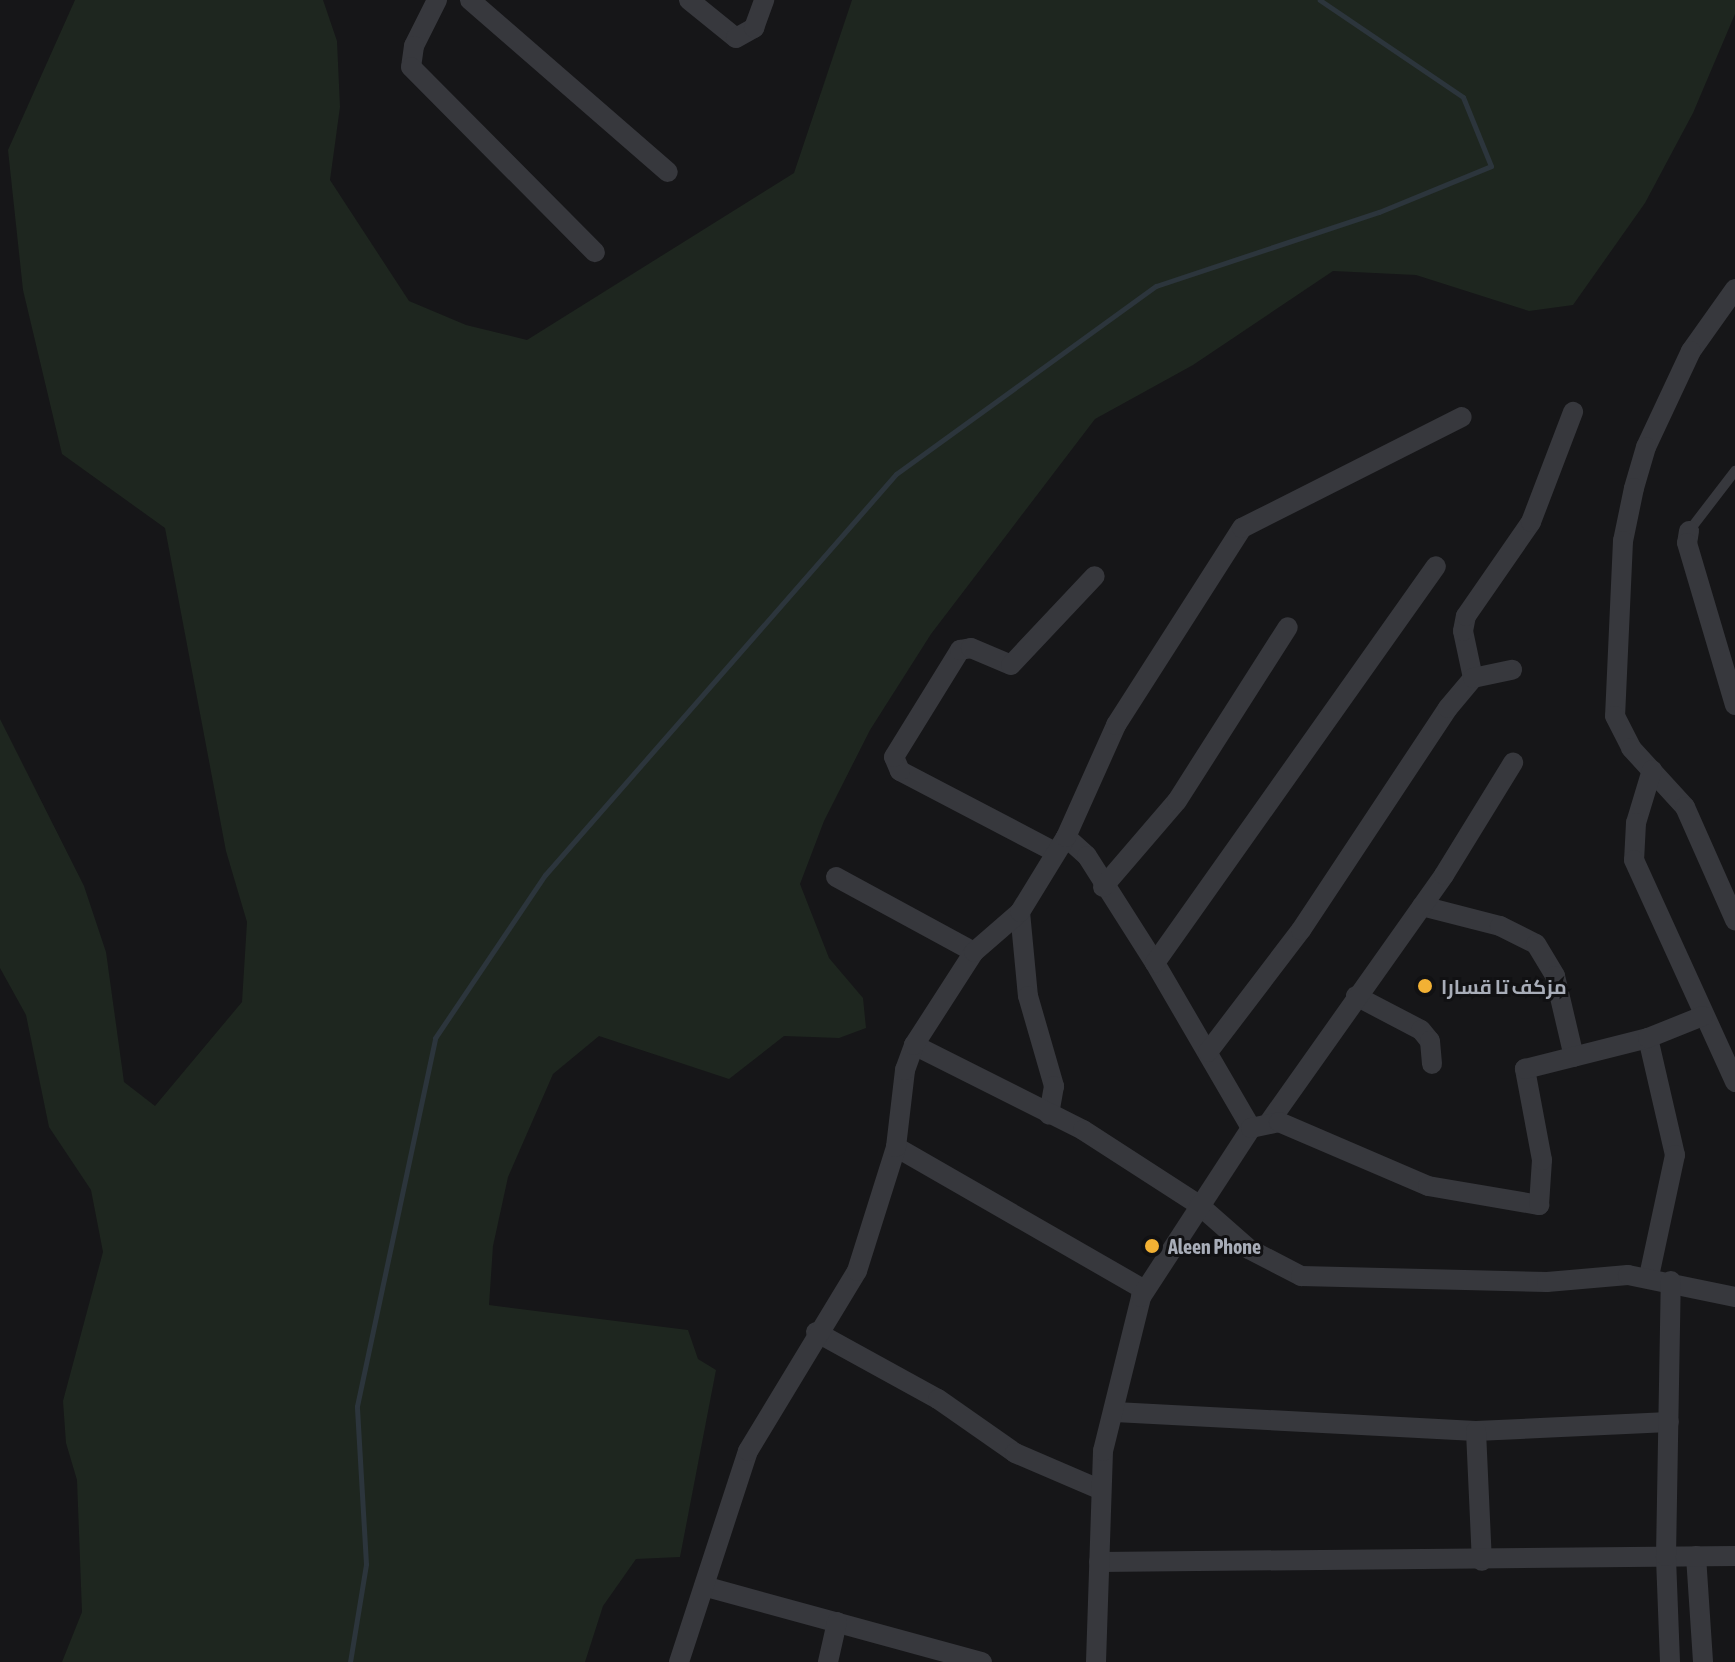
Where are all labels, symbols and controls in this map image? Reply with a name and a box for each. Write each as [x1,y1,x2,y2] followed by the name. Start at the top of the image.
[1441,974,1567,998] place label: مزكف تا قسارا
[1416,977,1434,995] marker: مزكف تا قسارا
[1168,1234,1261,1258] place label: Aleen Phone
[1143,1237,1161,1255] marker: Aleen Phone

